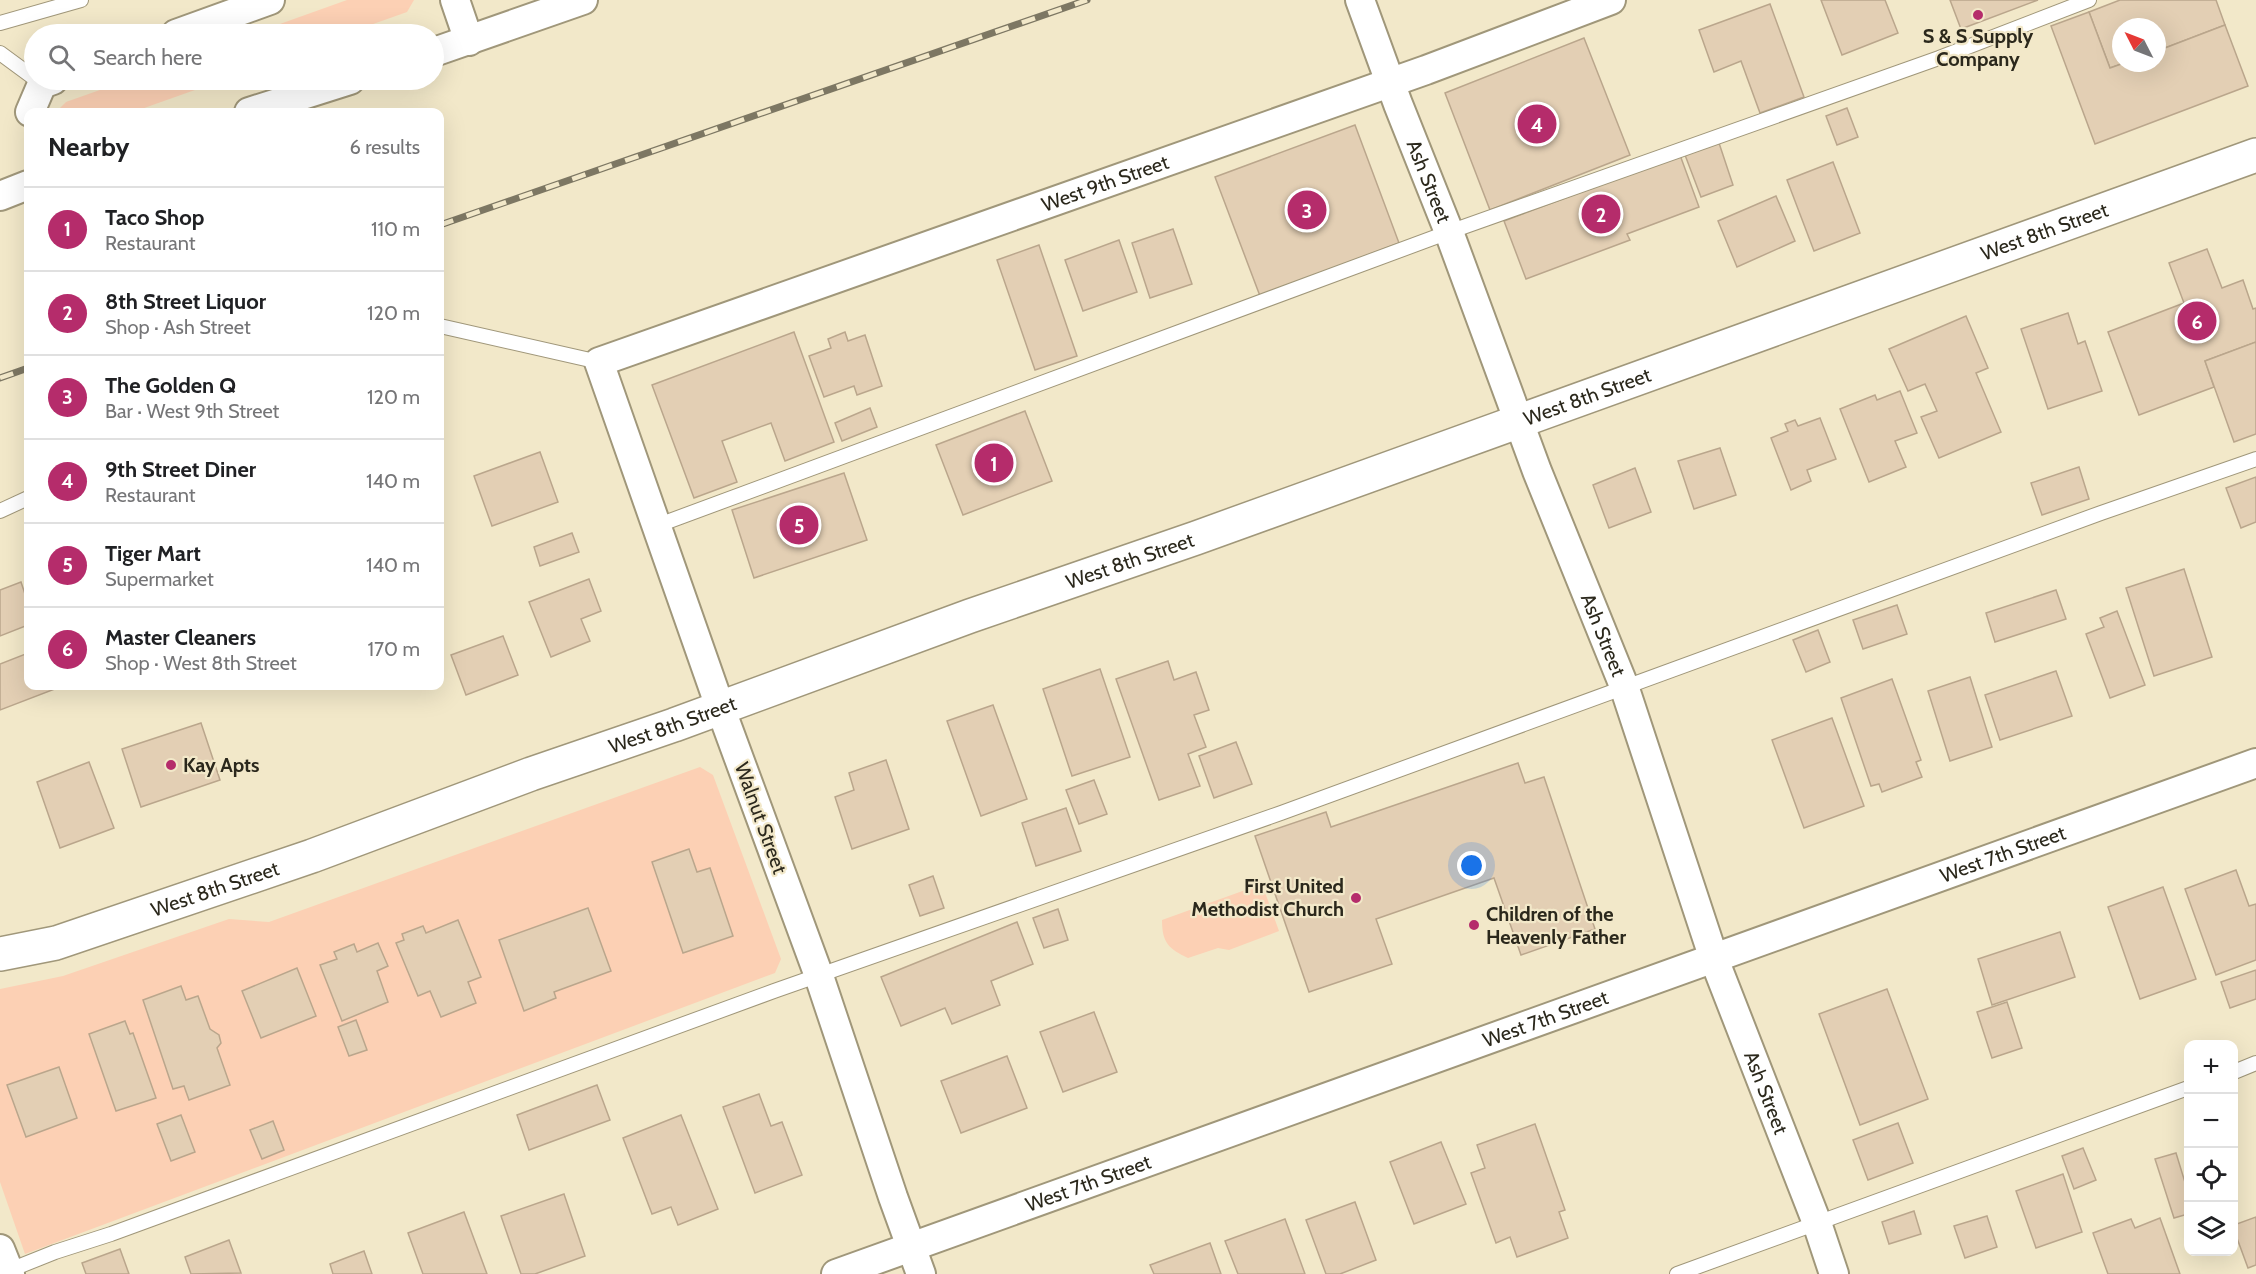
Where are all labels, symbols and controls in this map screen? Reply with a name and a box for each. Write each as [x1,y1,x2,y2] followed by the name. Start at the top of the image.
[1971,8,1985,22] marker: S & S Supply Company
[2112,18,2166,72] north arrow
[24,24,444,90] search box
[1923,24,2034,71] place label: S & S Supply Company
[45,41,78,74] icon: search
[93,44,202,71] text: Search here
[1518,102,1556,146] pin: 4
[48,131,129,163] text: Nearby
[349,135,420,159] text: 6 results
[1401,136,1456,227] street label: Ash Street
[1039,150,1172,217] street label: West 9th Street
[1288,188,1326,232] pin: 3
[1582,192,1620,236] pin: 2
[1977,197,2111,265] street label: West 8th Street
[105,204,204,231] text: Taco Shop
[64,217,71,241] text: 1
[371,217,420,241] text: 110 m
[105,231,196,255] text: Restaurant
[105,288,266,315] text: 8th Street Liquor
[2178,298,2216,344] pin: 6
[62,301,73,325] text: 2
[367,301,420,325] text: 120 m
[105,315,251,339] text: Shop · Ash Street
[1520,363,1654,431] street label: West 8th Street
[105,372,236,399] text: The Golden Q
[62,385,73,409] text: 3
[367,385,420,409] text: 120 m
[105,399,279,423] text: Bar · West 9th Street
[974,440,1014,486] pin: 1
[105,456,256,483] text: 9th Street Diner
[61,469,74,493] text: 4
[366,469,420,493] text: 140 m
[105,483,196,507] text: Restaurant
[780,502,818,548] pin: 5
[1063,528,1197,594] street label: West 8th Street
[105,540,201,567] text: Tiger Mart
[62,553,73,577] text: 5
[366,553,420,577] text: 140 m
[105,567,214,591] text: Supermarket
[1576,590,1631,680] street label: Ash Street
[105,624,256,651] text: Master Cleaners
[62,637,73,661] text: 6
[368,637,420,661] text: 170 m
[105,651,297,675] text: Shop · West 8th Street
[606,691,740,758] street label: West 8th Street
[183,753,259,777] place label: Kay Apts
[164,758,178,772] marker: Kay Apts
[730,759,792,877] street label: Walnut Street
[1937,820,2069,888] street label: West 7th Street
[1457,851,1486,880] your location
[148,856,282,922] street label: West 8th Street
[1191,874,1344,921] place label: First United Methodist Church
[1349,891,1363,905] marker: First United Methodist Church
[1486,902,1626,949] place label: Children of the Heavenly Father
[1467,918,1481,932] marker: Children of the Heavenly Father
[1480,985,1612,1052] street label: West 7th Street
[2184,1040,2238,1256] map controls
[2184,1040,2238,1094] button: +
[1739,1048,1793,1138] street label: Ash Street
[2184,1094,2238,1148] button: −
[2184,1148,2238,1202] button: locate
[1022,1150,1154,1217] street label: West 7th Street
[2184,1202,2238,1256] button: layers

